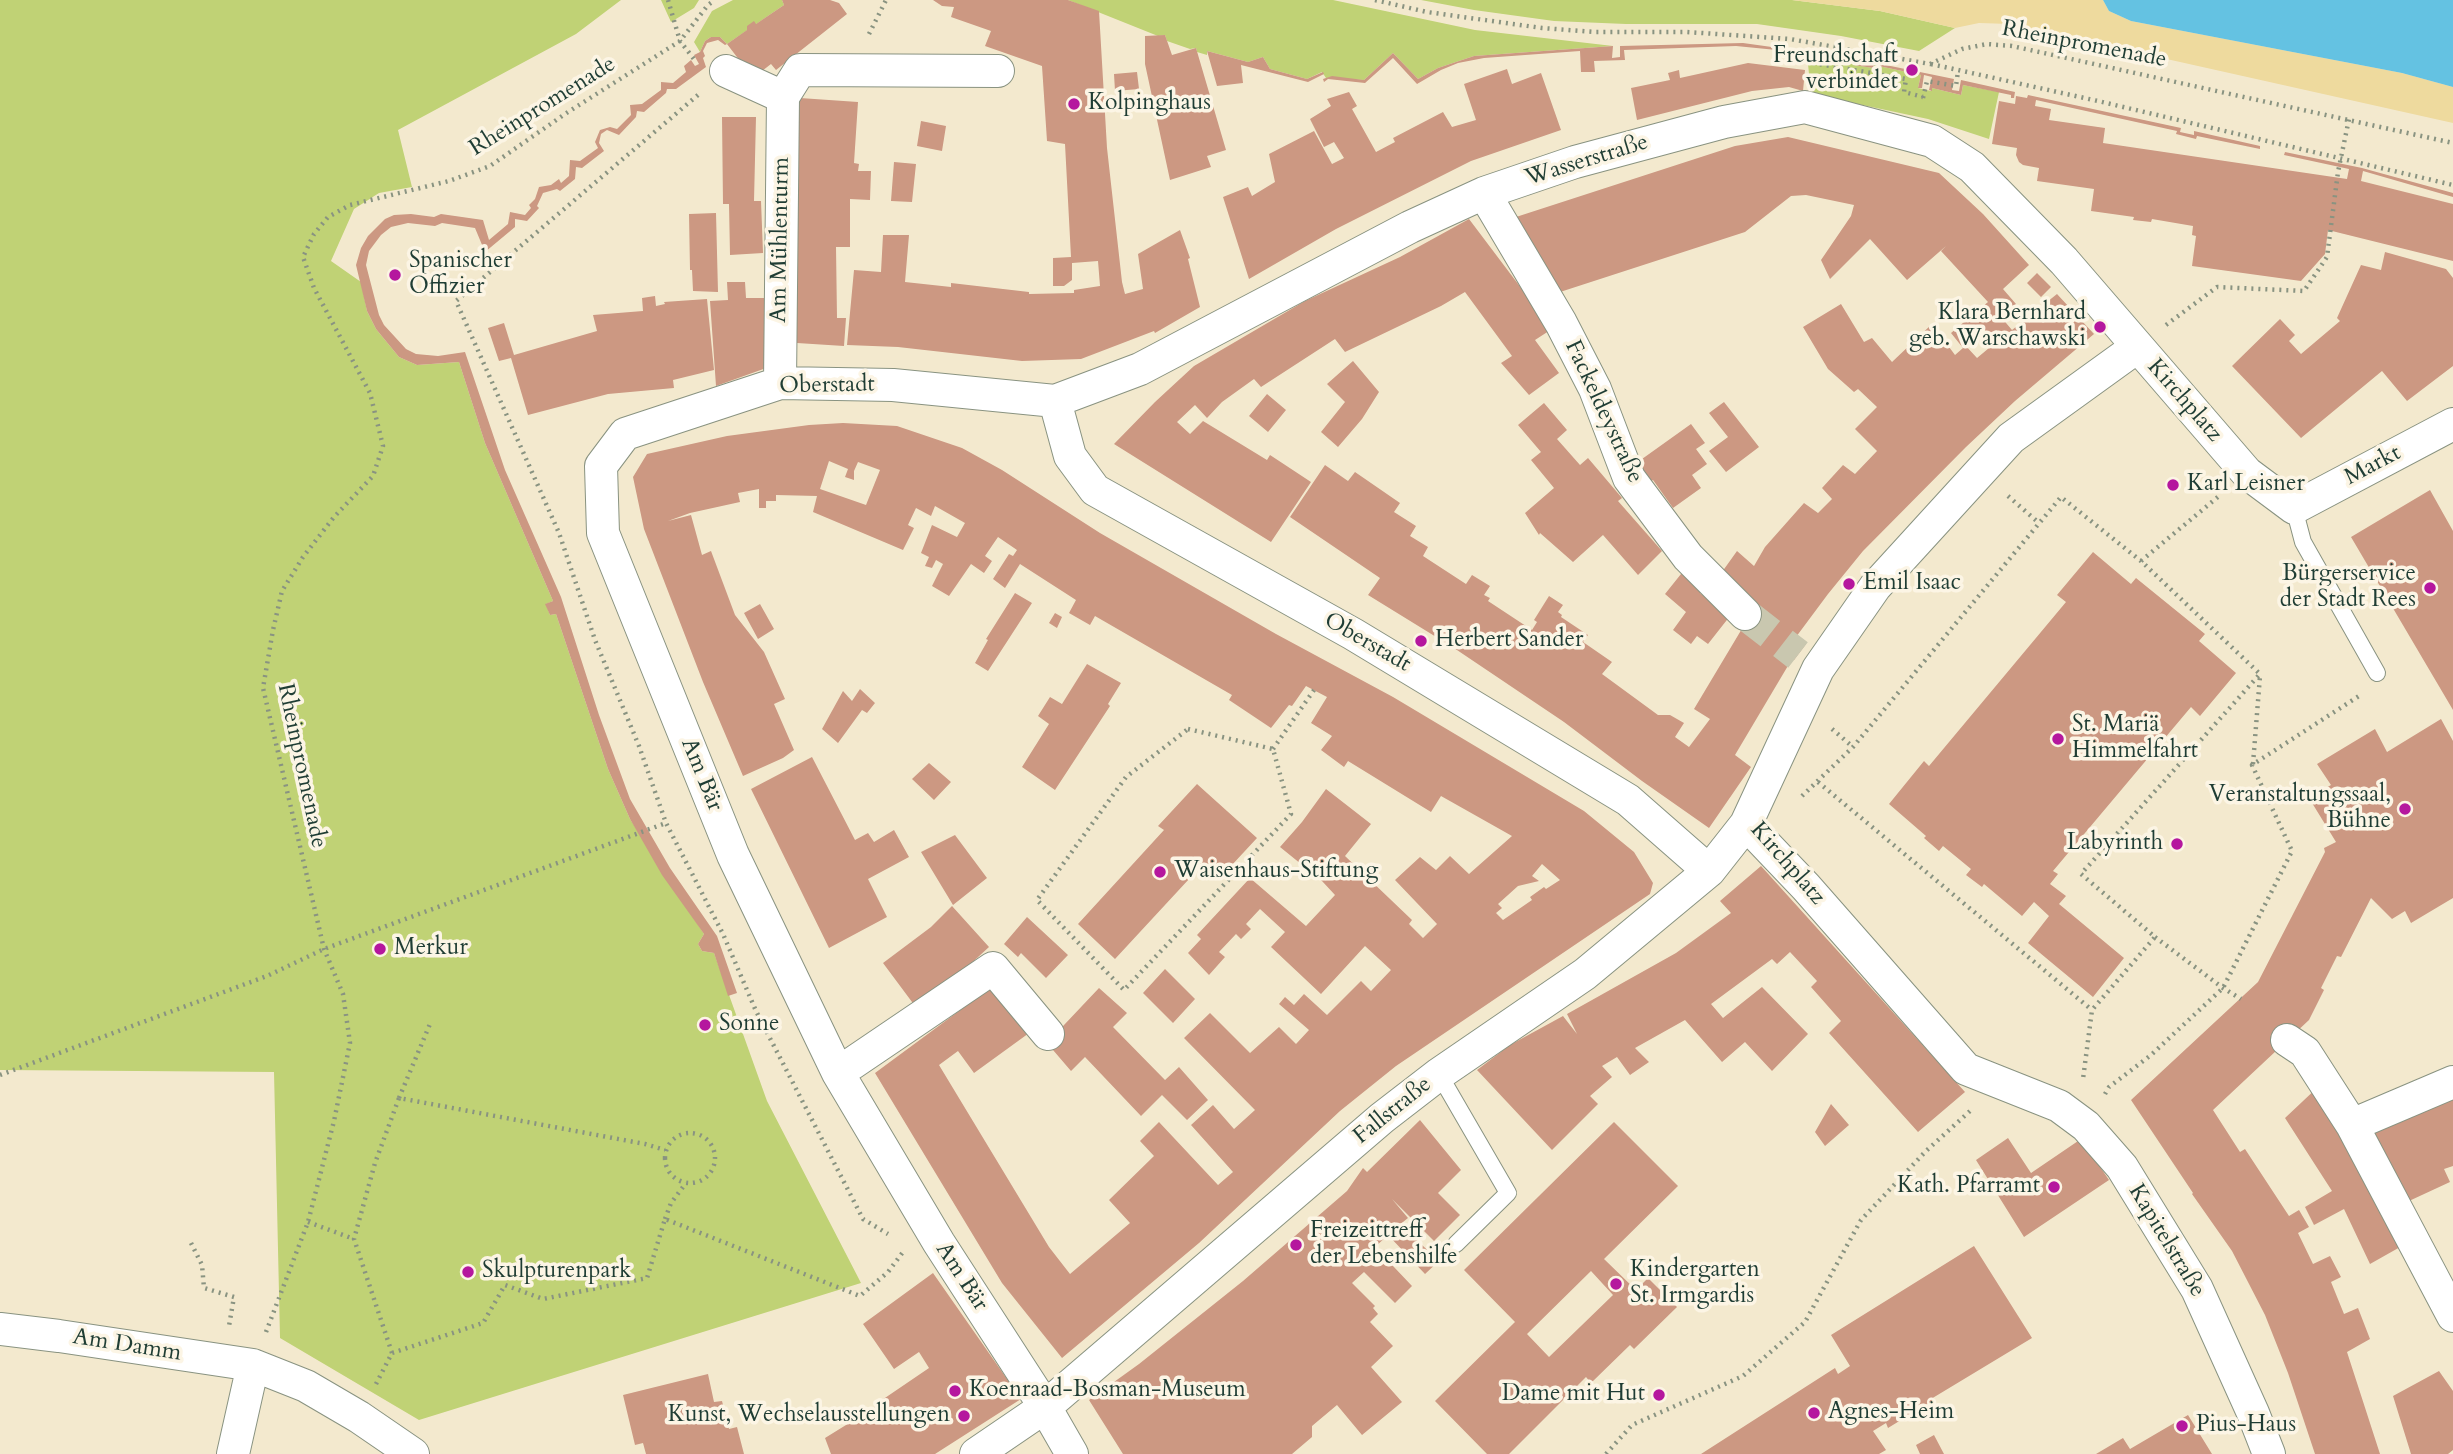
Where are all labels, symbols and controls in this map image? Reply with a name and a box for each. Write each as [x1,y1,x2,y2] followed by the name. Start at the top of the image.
[1999,16,2169,74] street label: Rheinpromenade
[1773,43,1898,97] place label: Freundschaft verbindet
[465,51,621,163] street label: Rheinpromenade
[1904,62,1920,78] marker: Freundschaft verbindet
[1088,90,1211,118] place label: Kolpinghaus
[1066,96,1082,112] marker: Kolpinghaus
[1522,129,1652,193] street label: Wasserstraße
[766,157,796,323] street label: Am Mühlenturm
[409,248,512,302] place label: Spanischer Offizier
[387,267,403,283] marker: Spanischer Offizier
[1909,300,2086,354] place label: Klara Bernhard geb. Warschawski
[2092,319,2108,335] marker: Klara Bernhard geb. Warschawski
[1558,336,1648,488] street label: Fackeldeystraße
[2141,354,2227,448] street label: Kirchplatz
[779,371,875,401] street label: Oberstadt
[2340,440,2406,492] street label: Markt
[2187,471,2305,499] place label: Karl Leisner
[2165,477,2181,493] marker: Karl Leisner
[2280,561,2416,615] place label: Bürgerservice der Stadt Rees
[1863,570,1961,598] place label: Emil Isaac
[1841,576,1857,592] marker: Emil Isaac
[2422,580,2438,596] marker: Bürgerservice der Stadt Rees
[1319,607,1415,679] street label: Oberstadt
[1435,627,1583,655] place label: Herbert Sander
[1413,633,1429,649] marker: Herbert Sander
[270,681,332,851] street label: Rheinpromenade
[2072,712,2198,766] place label: St. Mariä Himmelfahrt
[2050,731,2066,747] marker: St. Mariä Himmelfahrt
[674,735,728,815] street label: Am Bär
[2209,782,2391,836] place label: Veranstaltungssaal, Bühne
[2397,801,2413,817] marker: Veranstaltungssaal, Bühne
[1744,817,1830,911] street label: Kirchplatz
[2067,830,2163,858] place label: Labyrinth
[2169,836,2185,852] marker: Labyrinth
[1174,858,1378,886] place label: Waisenhaus-Stiftung
[1152,864,1168,880] marker: Waisenhaus-Stiftung
[394,935,468,963] place label: Merkur
[372,941,388,957] marker: Merkur
[719,1011,780,1039] place label: Sonne
[697,1017,713,1033] marker: Sonne
[1348,1071,1438,1151] street label: Fallstraße
[1897,1173,2040,1201] place label: Kath. Pfarramt
[2046,1179,2062,1195] marker: Kath. Pfarramt
[2122,1180,2210,1302] street label: Kapitelstraße
[1310,1218,1458,1272] place label: Freizeittreff der Lebenshilfe
[1288,1237,1304,1253] marker: Freizeittreff der Lebenshilfe
[929,1238,993,1316] street label: Am Bär
[1630,1257,1760,1311] place label: Kindergarten St. Irmgardis
[482,1258,631,1286] place label: Skulpturenpark
[460,1264,476,1280] marker: Skulpturenpark
[1608,1276,1624,1292] marker: Kindergarten St. Irmgardis
[71,1324,183,1368] street label: Am Damm
[969,1377,1246,1405] place label: Koenraad-Bosman-Museum
[1502,1381,1645,1409] place label: Dame mit Hut
[947,1383,963,1399] marker: Koenraad-Bosman-Museum
[1651,1387,1667,1403] marker: Dame mit Hut
[1828,1399,1954,1427] place label: Agnes-Heim
[668,1402,950,1430] place label: Kunst, Wechselausstellungen
[1806,1405,1822,1421] marker: Agnes-Heim
[956,1408,972,1424] marker: Kunst, Wechselausstellungen
[2196,1412,2296,1440] place label: Pius-Haus
[2174,1418,2190,1434] marker: Pius-Haus

